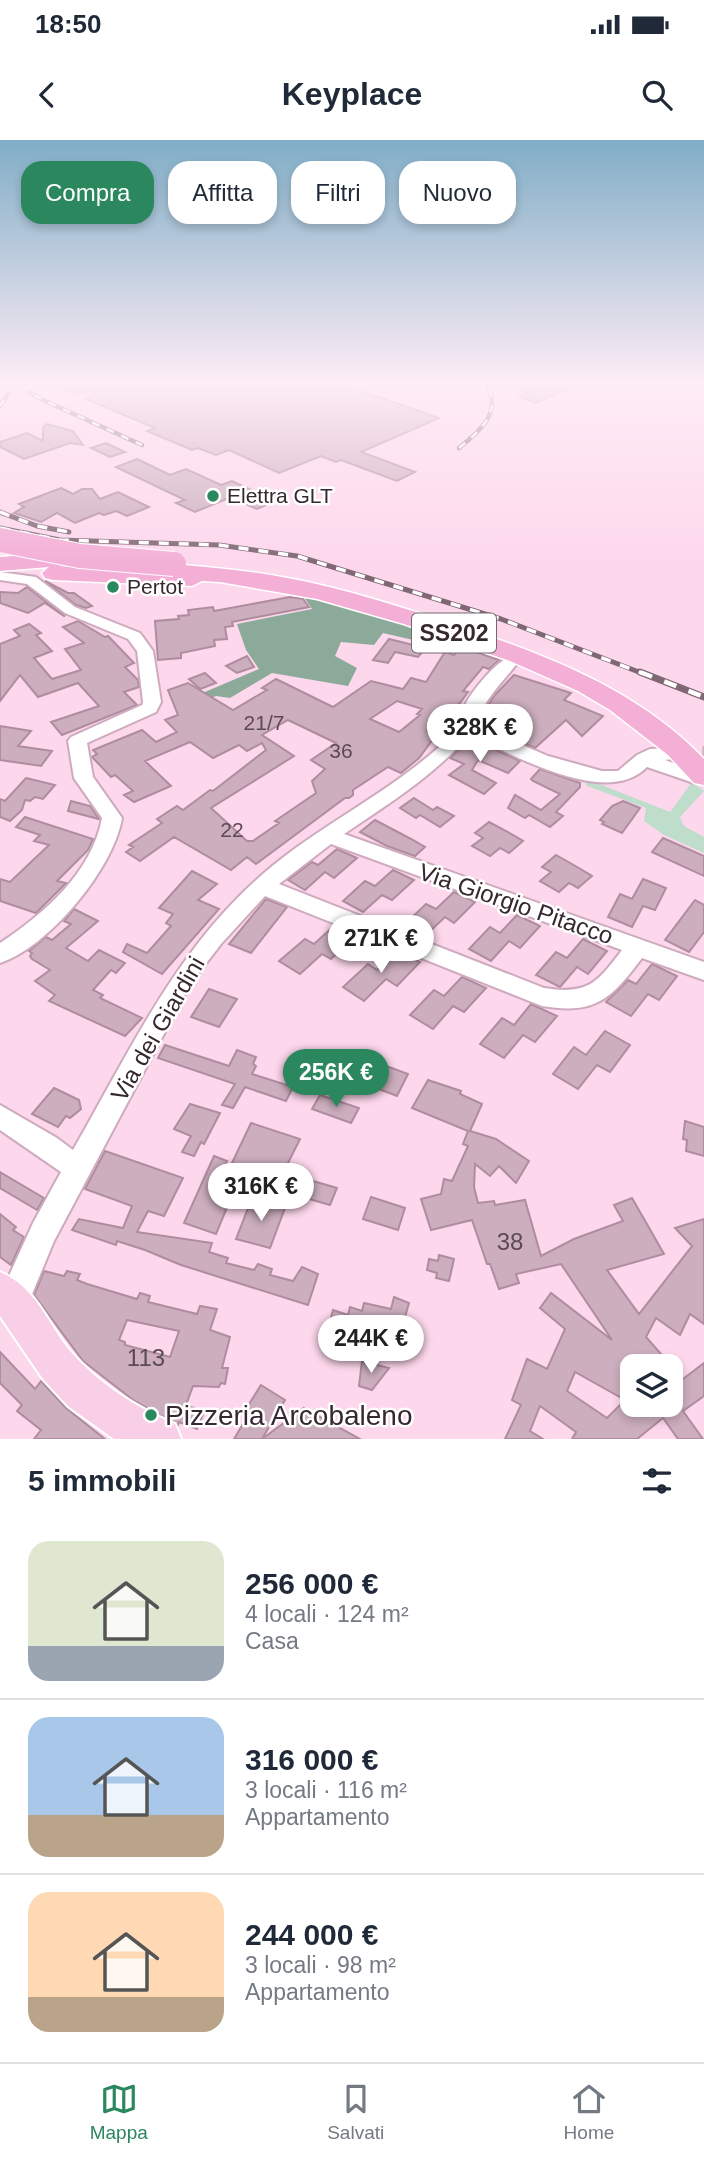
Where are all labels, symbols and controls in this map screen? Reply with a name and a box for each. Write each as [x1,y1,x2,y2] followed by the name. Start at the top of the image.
[35,9,102,39] text: 18:50
[28,76,66,114] icon: back
[282,76,422,112] text: Keyplace
[638,76,676,114] icon: search
[21,161,154,224] chip: Compra
[168,161,277,224] chip: Affitta
[291,161,385,224] chip: Filtri
[399,161,516,224] chip: Nuovo
[227,484,333,507] place label: Elettra GLT
[205,488,221,504] marker: Elettra GLT
[127,575,183,598] place label: Pertot
[105,579,121,595] marker: Pertot
[412,614,496,652] road number: SS202
[423,704,537,764] pin: 328K €
[244,711,284,734] house number: 21/7
[443,714,517,740] text: 328K €
[329,739,353,762] house number: 36
[220,818,244,841] house number: 22
[415,858,617,949] street label: Via Giorgio Pitacco
[324,916,438,975] pin: 271K €
[344,925,418,951] text: 271K €
[105,952,210,1106] street label: Via dei Giardini
[279,1049,393,1109] pin: 256K €
[299,1059,373,1085] text: 256K €
[204,1164,318,1223] pin: 316K €
[224,1173,298,1199] text: 316K €
[497,1228,523,1255] house number: 38
[314,1316,428,1375] pin: 244K €
[334,1325,408,1351] text: 244K €
[127,1344,165,1371] house number: 113
[620,1354,683,1417] map controls
[620,1354,683,1417] button: layers
[165,1400,412,1431] place label: Pizzeria Arcobaleno
[143,1407,159,1423] marker: Pizzeria Arcobaleno
[638,1462,676,1500] icon: filters
[28,1464,176,1497] text: 5 immobili
[245,1567,378,1600] text: 256 000 €
[84,1569,168,1653] icon: home
[245,1601,409,1627] text: 4 locali · 124 m²
[245,1628,299,1654] text: Casa
[245,1743,378,1776] text: 316 000 €
[84,1745,168,1829] icon: home
[245,1777,407,1803] text: 3 locali · 116 m²
[245,1804,389,1830] text: Appartamento
[245,1918,378,1951] text: 244 000 €
[84,1920,168,2004] icon: home
[245,1952,396,1978] text: 3 locali · 98 m²
[245,1979,389,2005] text: Appartamento
[90,2080,148,2144] tab: Mappa
[327,2080,384,2144] tab: Salvati
[564,2080,614,2144] tab: Home

